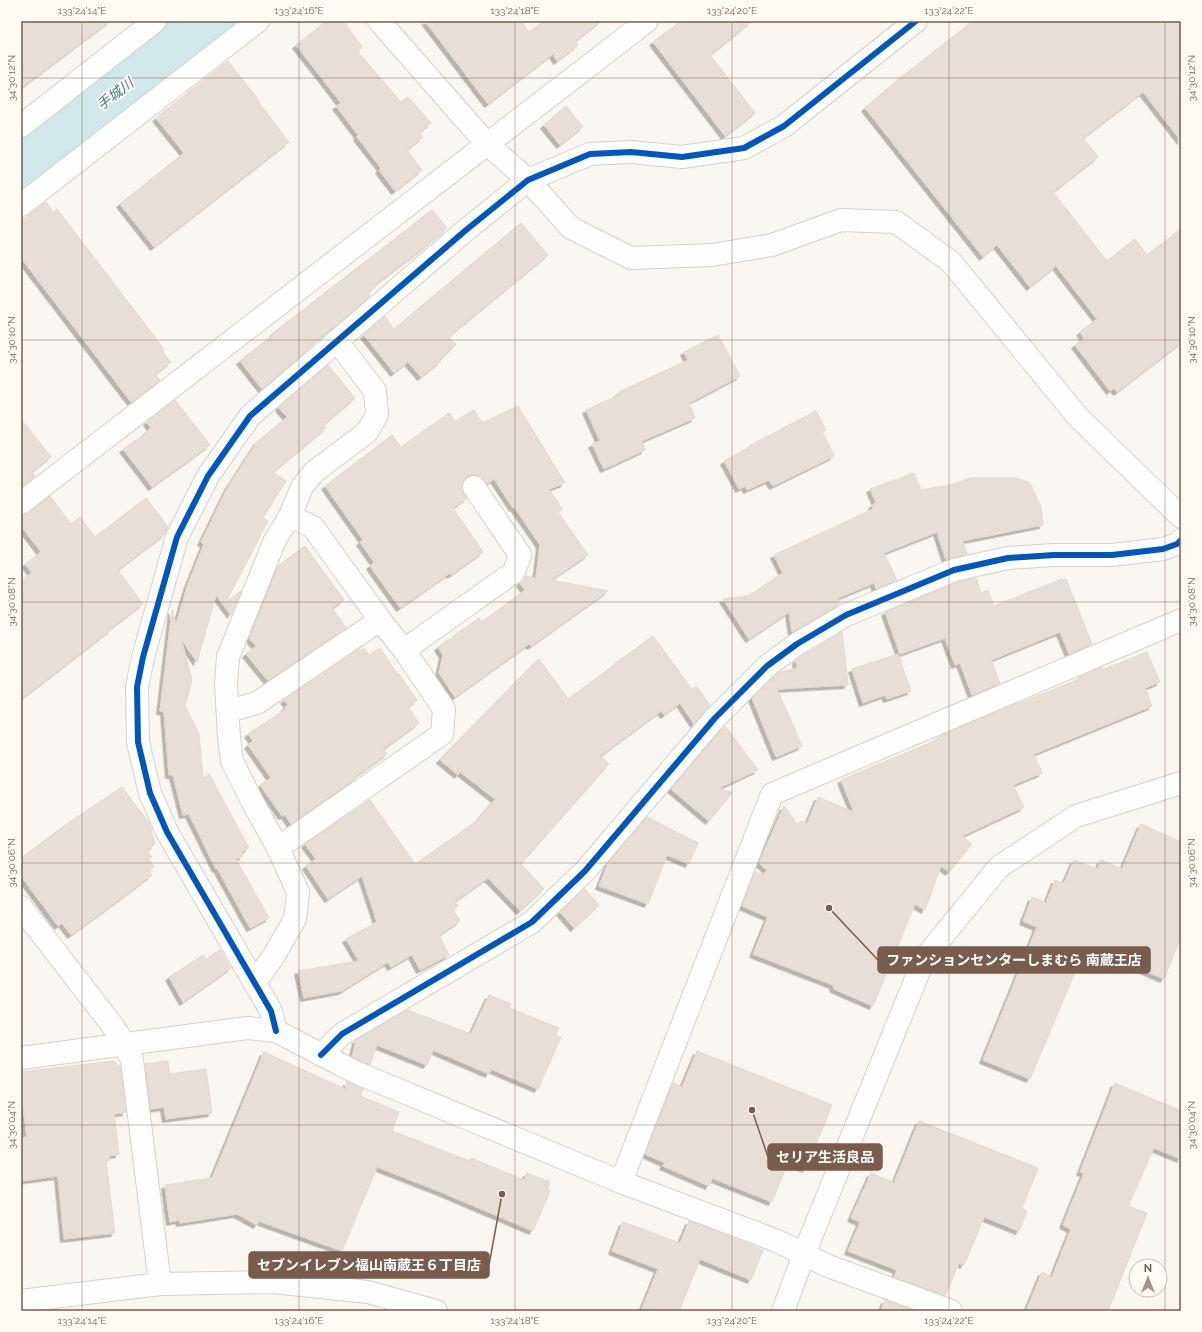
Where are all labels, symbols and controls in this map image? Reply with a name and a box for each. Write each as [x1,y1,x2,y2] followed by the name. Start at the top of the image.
[58,5,106,16] text: 133°24'14"E
[274,5,324,16] text: 133°24'16"E
[490,5,540,16] text: 133°24'18"E
[707,5,757,16] text: 133°24'20"E
[924,5,974,16] text: 133°24'22"E
[6,55,17,101] text: 34°30'12"N
[1186,55,1197,101] text: 34°30'12"N
[94,74,138,113] water label: 手城川
[6,316,17,364] text: 34°30'10"N
[1186,316,1197,364] text: 34°30'10"N
[6,577,17,627] text: 34°30'08"N
[1186,577,1197,627] text: 34°30'08"N
[6,838,17,888] text: 34°30'06"N
[1186,838,1197,888] text: 34°30'06"N
[878,947,1150,973] callout: ファンションセンターしまむら 南蔵王店
[886,952,1142,968] text: ファンションセンターしまむら 南蔵王店
[6,1101,17,1149] text: 34°30'04"N
[1186,1101,1197,1149] text: 34°30'04"N
[768,1144,882,1170] callout: セリア生活良品
[776,1149,874,1165] text: セリア生活良品
[249,1252,489,1278] callout: セブンイレブン福山南蔵王６丁目店
[257,1257,481,1273] text: セブンイレブン福山南蔵王６丁目店
[1128,1258,1168,1298] north arrow
[1144,1262,1152,1275] text: N
[58,1315,106,1326] text: 133°24'14"E
[274,1315,324,1326] text: 133°24'16"E
[490,1315,540,1326] text: 133°24'18"E
[707,1315,757,1326] text: 133°24'20"E
[924,1315,974,1326] text: 133°24'22"E

